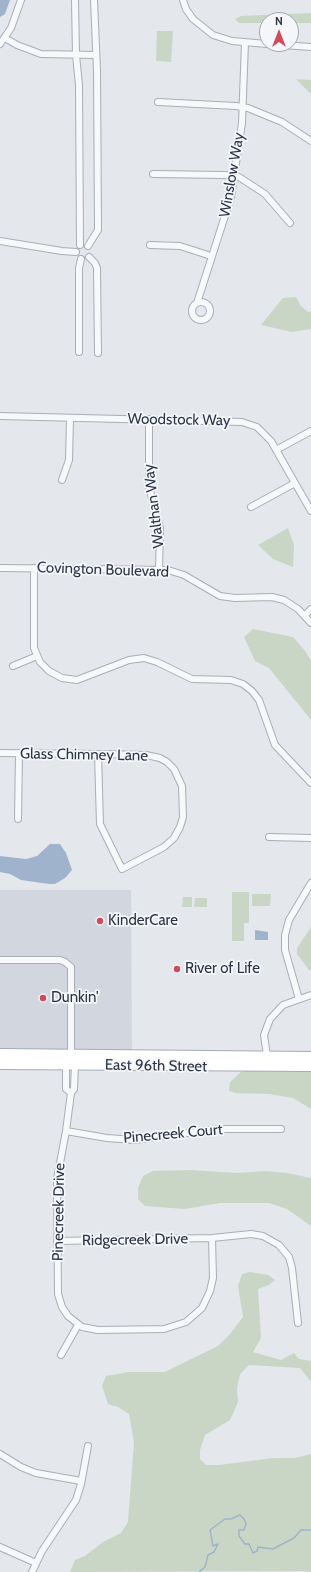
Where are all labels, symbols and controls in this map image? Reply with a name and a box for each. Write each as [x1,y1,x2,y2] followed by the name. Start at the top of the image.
[259,12,299,52] north arrow
[275,14,283,28] text: N
[216,131,248,219] street label: Winslow Way
[127,410,231,430] street label: Woodstock Way
[140,463,168,549] street label: Walthan Way
[37,559,169,581] street label: Covington Boulevard
[20,745,148,765] street label: Glass Chimney Lane
[108,912,178,930] place label: KinderCare
[95,916,105,926] marker: KinderCare
[185,960,260,978] place label: River of Life
[172,964,182,974] marker: River of Life
[51,989,99,1007] place label: Dunkin'
[38,993,48,1003] marker: Dunkin'
[105,1056,207,1076] street label: East 96th Street
[123,1121,223,1147] street label: Pinecreek Court
[49,1163,69,1261] street label: Pinecreek Drive
[82,1230,188,1250] street label: Ridgecreek Drive

